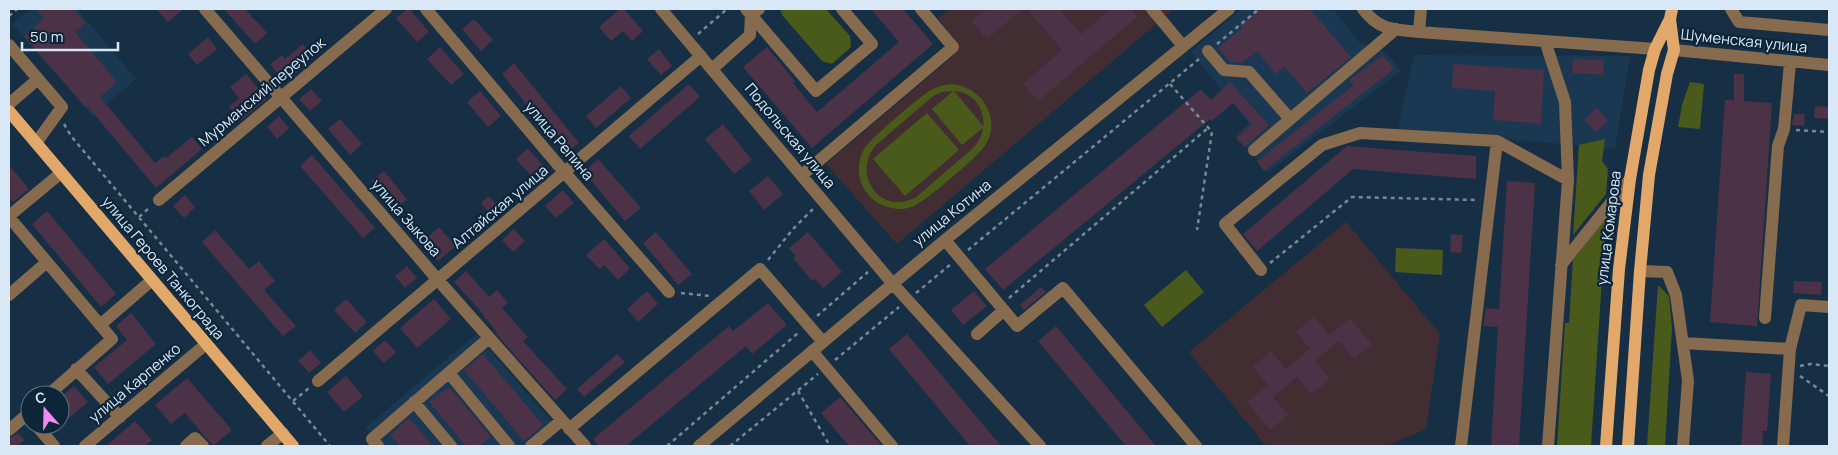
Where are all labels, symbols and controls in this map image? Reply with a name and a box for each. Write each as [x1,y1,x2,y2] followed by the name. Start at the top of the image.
[22,20,119,52] scale bar
[1680,23,1808,58] street label: Шуменская улица
[30,26,64,47] text: 50 m
[194,32,330,151] street label: Мурманский переулок
[740,79,841,193] street label: Подольская улица
[520,97,599,185] street label: улица Репина
[447,160,552,253] street label: Алтайская улица
[1591,169,1626,286] street label: улица Комарова
[367,174,446,261] street label: улица Зыкова
[908,174,995,251] street label: улица Котина
[97,191,230,344] street label: улица Героев Танкограда
[84,338,185,427] street label: улица Карпенко
[20,385,70,435] north arrow
[32,387,48,408] text: С

